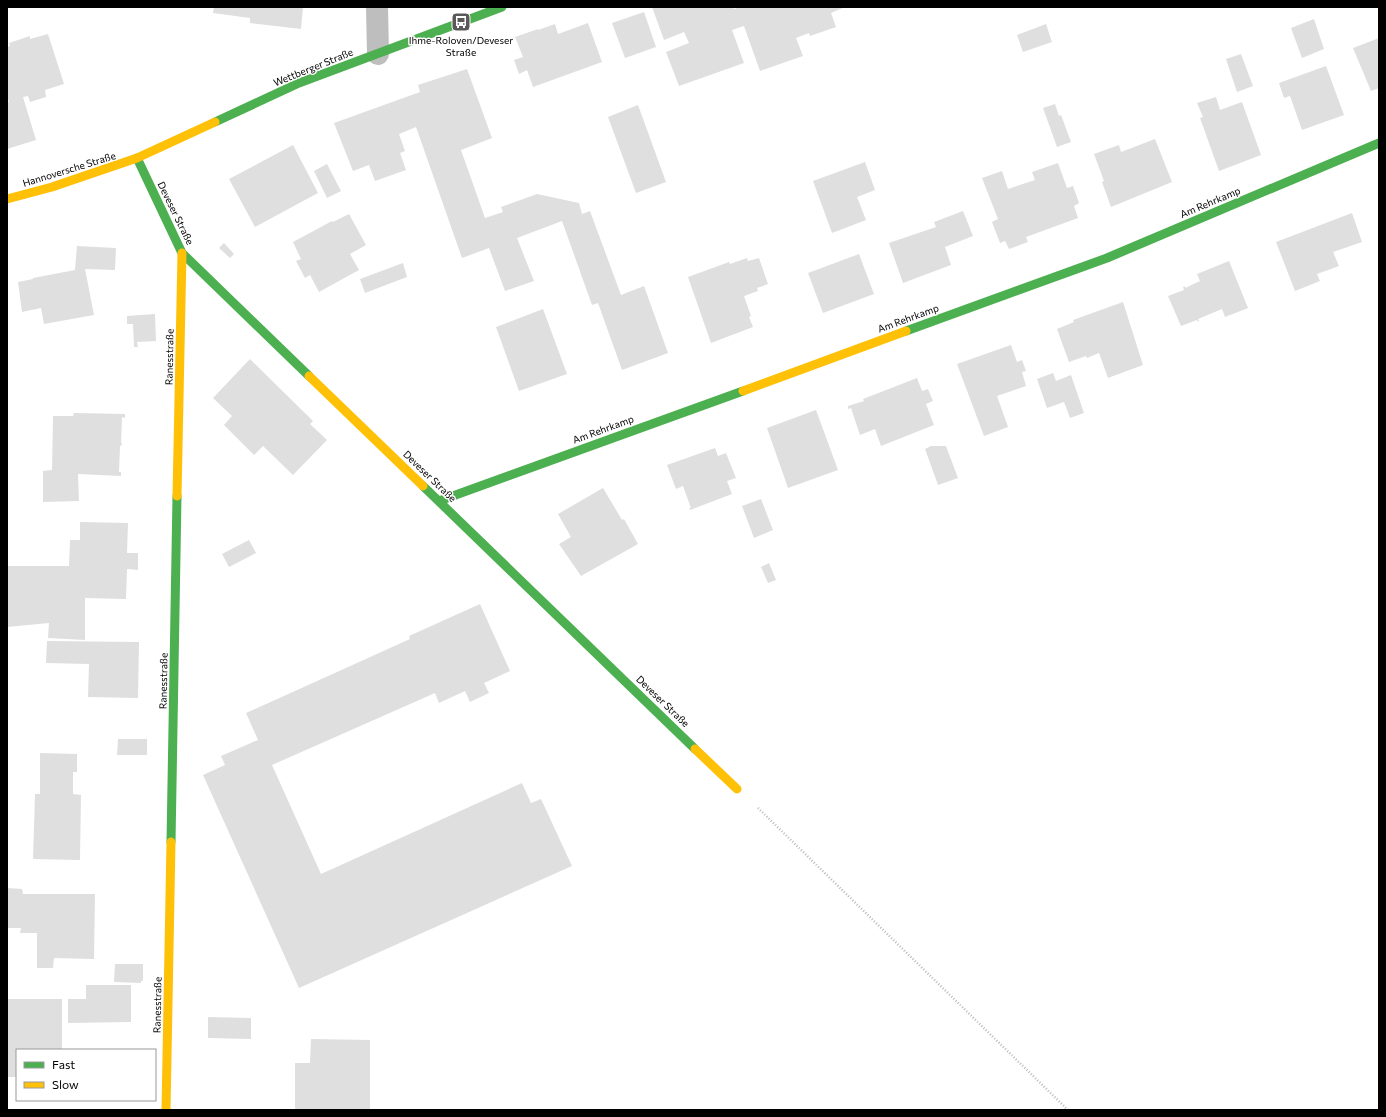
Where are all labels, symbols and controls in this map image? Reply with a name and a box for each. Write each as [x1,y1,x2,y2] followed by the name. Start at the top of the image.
[450,11,472,33] bus stop icon: Ihme-Roloven/Deveser Straße
[409,34,513,58] place label: Ihme-Roloven/Deveser Straße
[271,46,355,88] street label: Wettberger Straße
[21,149,117,189] street label: Hannoversche Straße
[156,179,196,247] street label: Deveser Straße
[1178,184,1242,220] street label: Am Rehrkamp
[876,301,940,335] street label: Am Rehrkamp
[163,329,175,385] street label: Ranesstraße
[571,412,635,446] street label: Am Rehrkamp
[401,448,459,504] street label: Deveser Straße
[157,653,169,709] street label: Ranesstraße
[634,673,692,729] street label: Deveser Straße
[151,977,163,1033] street label: Ranesstraße
[16,1049,156,1101] legend
[52,1057,75,1071] text: Fast
[52,1077,79,1091] text: Slow

